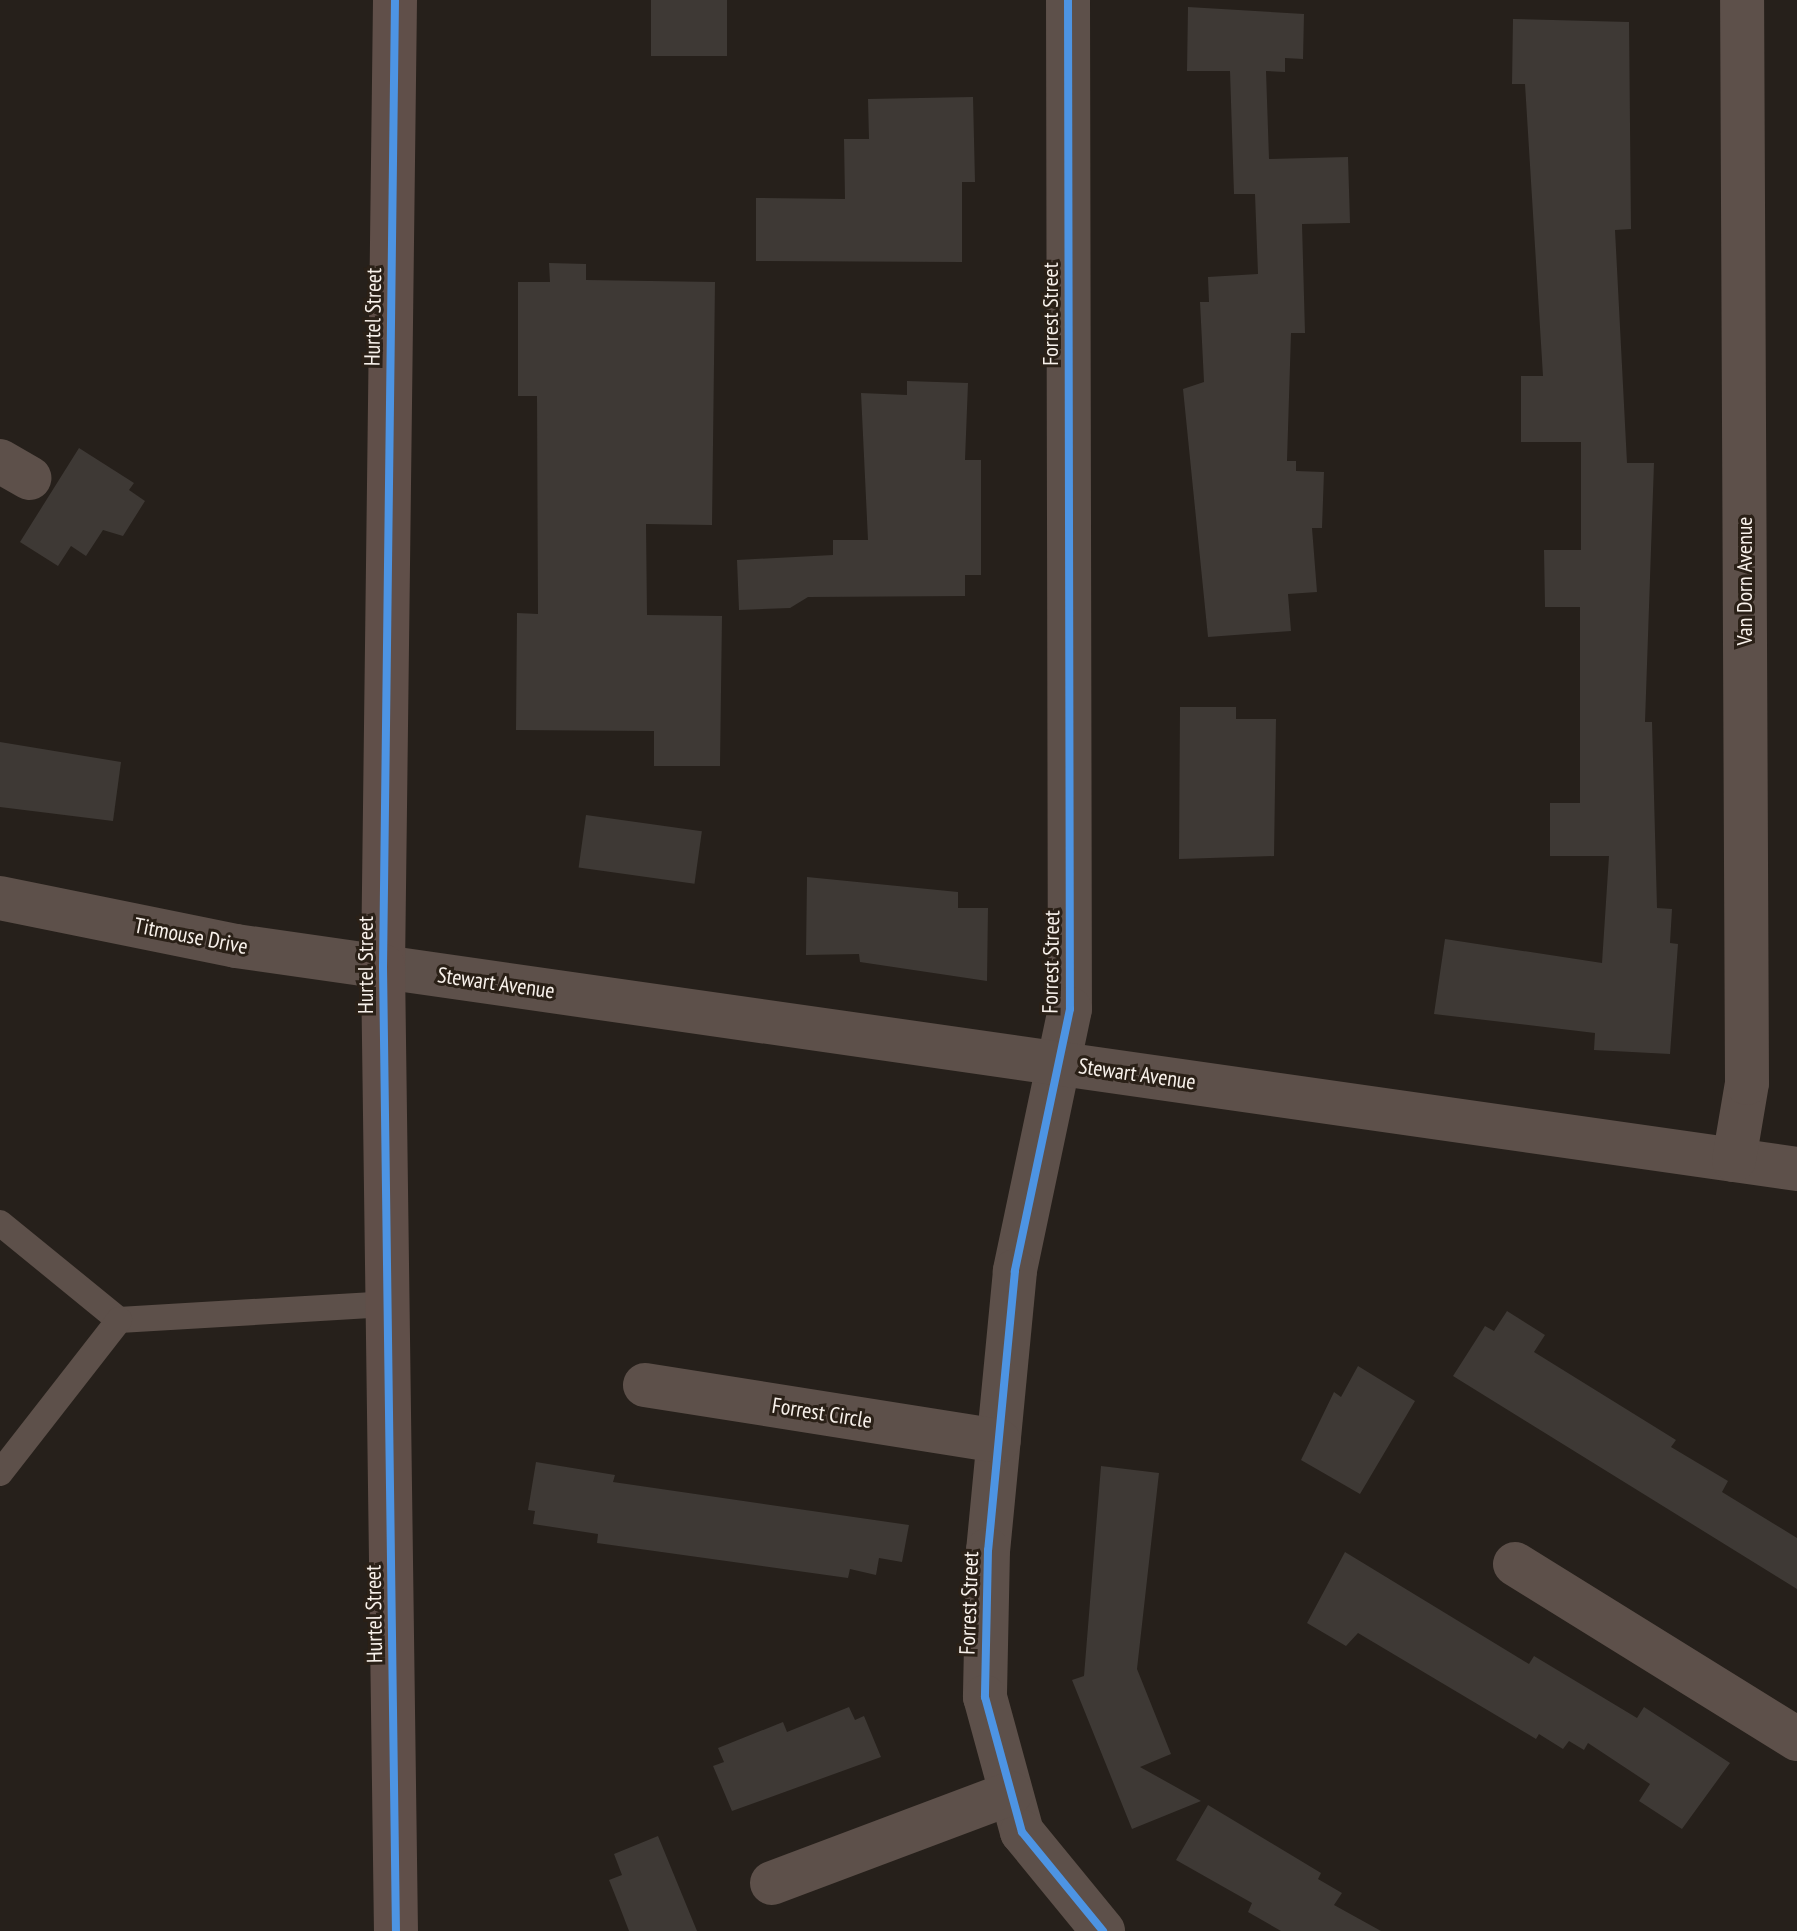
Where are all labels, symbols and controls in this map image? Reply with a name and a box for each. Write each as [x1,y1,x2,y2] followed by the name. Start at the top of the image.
[1038,262,1064,366] street label: Forrest Street
[359,268,387,366] street label: Hurtel Street
[1732,516,1758,646] street label: Van Dorn Avenue
[1037,910,1065,1014] street label: Forrest Street
[132,912,250,960] street label: Titmouse Drive
[353,916,379,1014] street label: Hurtel Street
[435,962,557,1004] street label: Stewart Avenue
[1076,1053,1198,1095] street label: Stewart Avenue
[770,1392,874,1434] street label: Forrest Circle
[954,1551,984,1655] street label: Forrest Street
[360,1565,388,1663] street label: Hurtel Street

